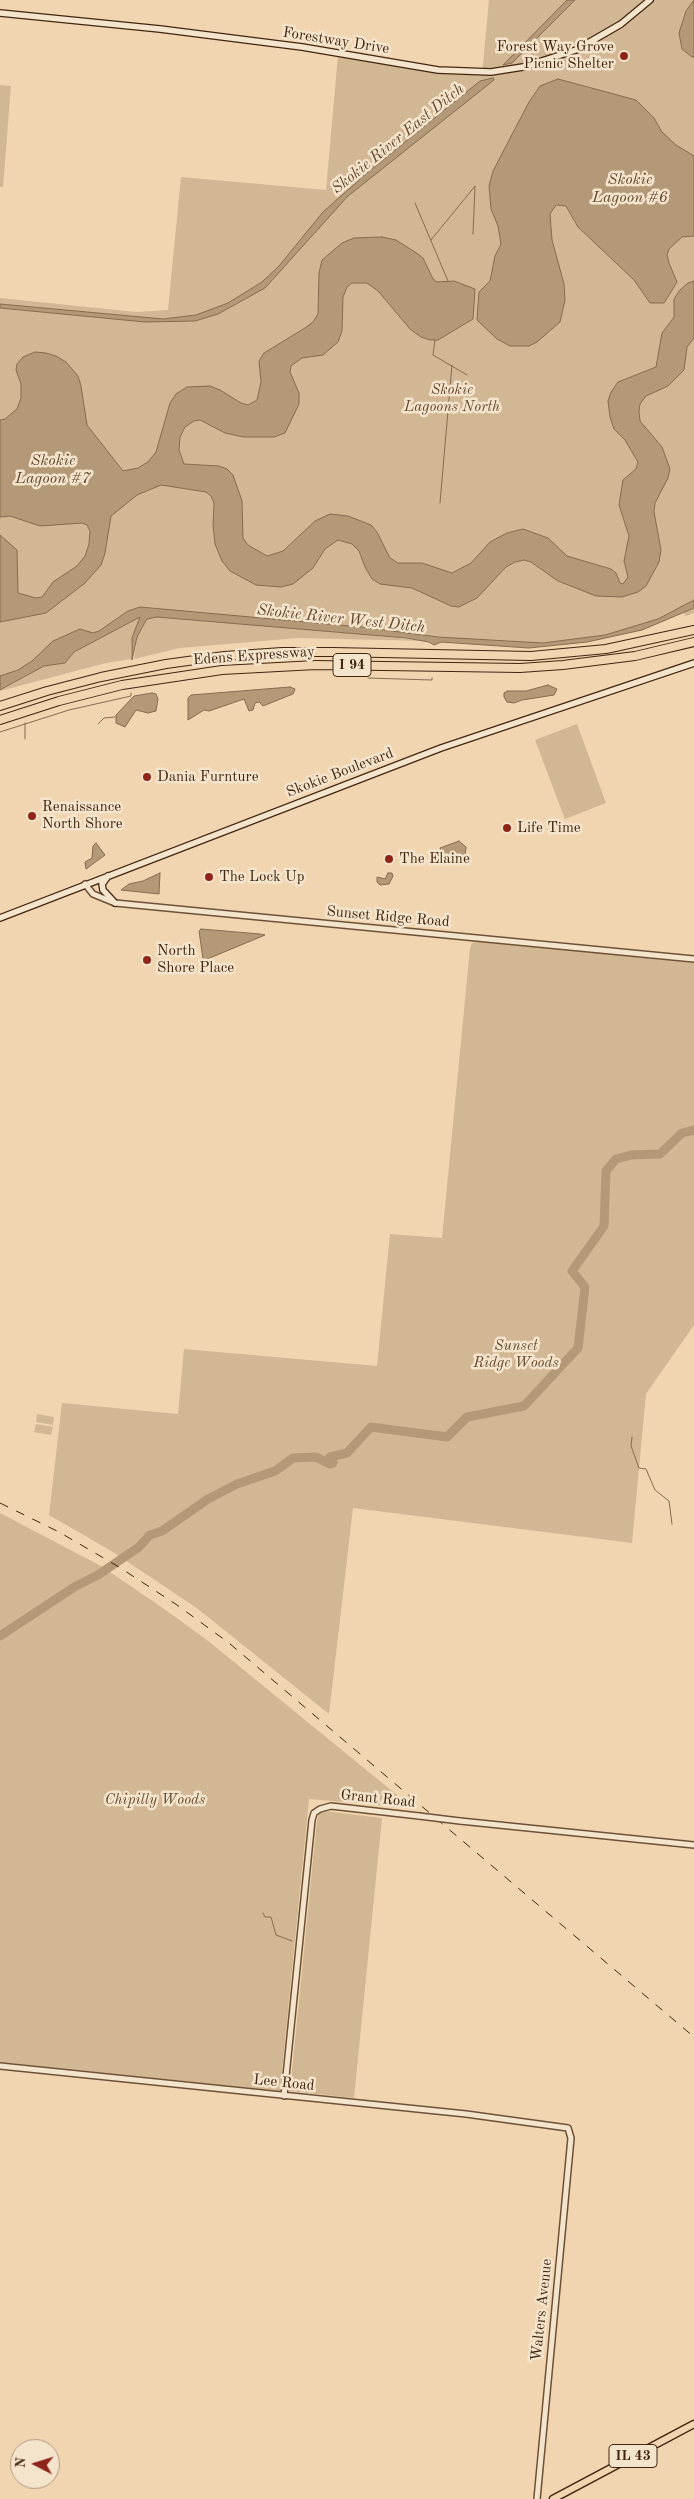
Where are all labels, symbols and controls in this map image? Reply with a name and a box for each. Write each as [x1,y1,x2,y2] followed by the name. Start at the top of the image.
[281,24,391,58] street label: Forestway Drive
[496,38,614,73] place label: Forest Way Grove Picnic Shelter
[618,50,630,62] marker: Forest Way Grove Picnic Shelter
[328,80,468,198] water label: Skokie River East Ditch
[592,170,668,208] water label: Skokie Lagoon #6
[404,381,500,416] park label: Skokie Lagoons North
[15,451,91,489] water label: Skokie Lagoon #7
[256,601,426,637] water label: Skokie River West Ditch
[192,643,316,669] street label: Edens Expressway
[333,654,371,676] road number: I 94
[284,744,396,802] street label: Skokie Boulevard
[157,768,259,786] place label: Dania Furnture
[141,771,153,783] marker: Dania Furnture
[42,798,123,833] place label: Renaissance North Shore
[26,810,38,822] marker: Renaissance North Shore
[517,819,581,837] place label: Life Time
[501,822,513,834] marker: Life Time
[399,850,470,868] place label: The Elaine
[383,853,395,865] marker: The Elaine
[219,868,304,886] place label: The Lock Up
[203,871,215,883] marker: The Lock Up
[326,903,450,931] street label: Sunset Ridge Road
[157,942,234,977] place label: North Shore Place
[141,954,153,966] marker: North Shore Place
[473,1337,559,1372] park label: Sunset Ridge Woods
[340,1786,416,1812] street label: Grant Road
[105,1791,205,1809] park label: Chipilly Woods
[252,2071,316,2095] street label: Lee Road
[528,2258,556,2362] street label: Walters Avenue
[10,2439,60,2489] north arrow
[609,2444,657,2468] road number: IL 43
[14,2457,28,2469] text: N

